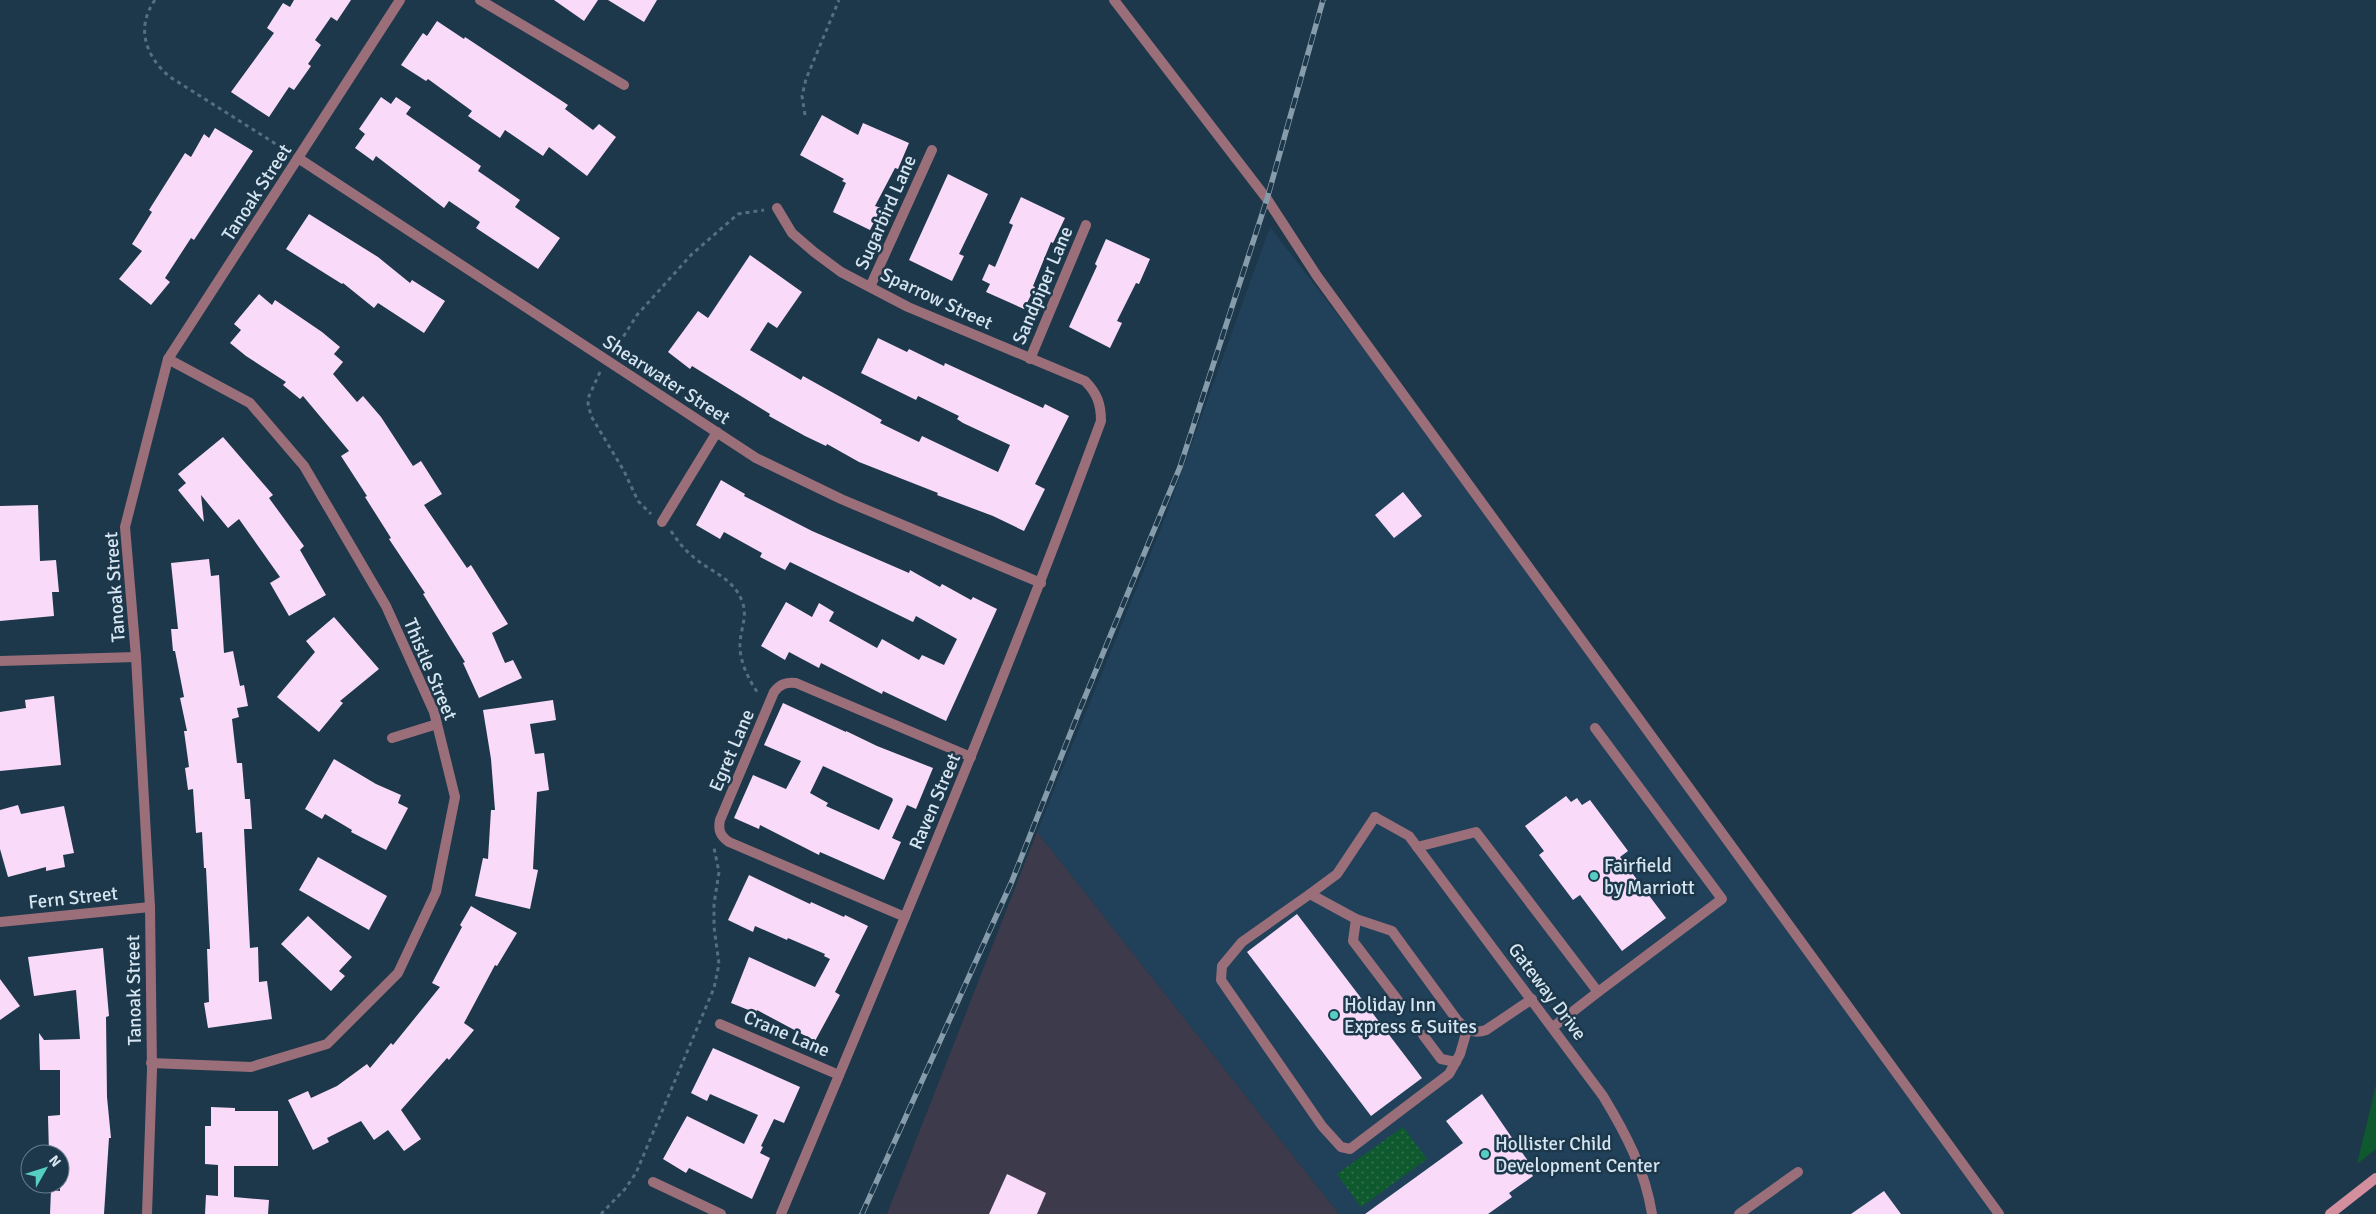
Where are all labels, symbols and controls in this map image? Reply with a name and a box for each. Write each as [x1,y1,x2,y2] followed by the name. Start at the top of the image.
[217,139,297,245] street label: Tanoak Street
[850,151,922,274] street label: Sugarbird Lane
[1007,223,1079,348] street label: Sandpiper Lane
[877,262,997,335] street label: Sparrow Street
[598,330,735,430] street label: Shearwater Street
[99,531,131,643] street label: Tanoak Street
[398,615,462,724] street label: Thistle Street
[704,706,760,795] street label: Egret Lane
[904,749,966,853] street label: Raven Street
[1604,854,1695,900] place label: Fairfield by Marriott
[1588,870,1600,882] marker: Fairfield by Marriott
[27,881,119,915] street label: Fern Street
[121,934,147,1046] street label: Tanoak Street
[1503,938,1592,1045] street label: Gateway Drive
[1344,993,1477,1039] place label: Holiday Inn Express & Suites
[740,1005,833,1063] street label: Crane Lane
[1328,1009,1340,1021] marker: Holiday Inn Express & Suites
[1495,1132,1660,1178] place label: Hollister Child Development Center
[20,1144,70,1194] north arrow
[1479,1148,1491,1160] marker: Hollister Child Development Center
[45,1152,64,1170] text: N

